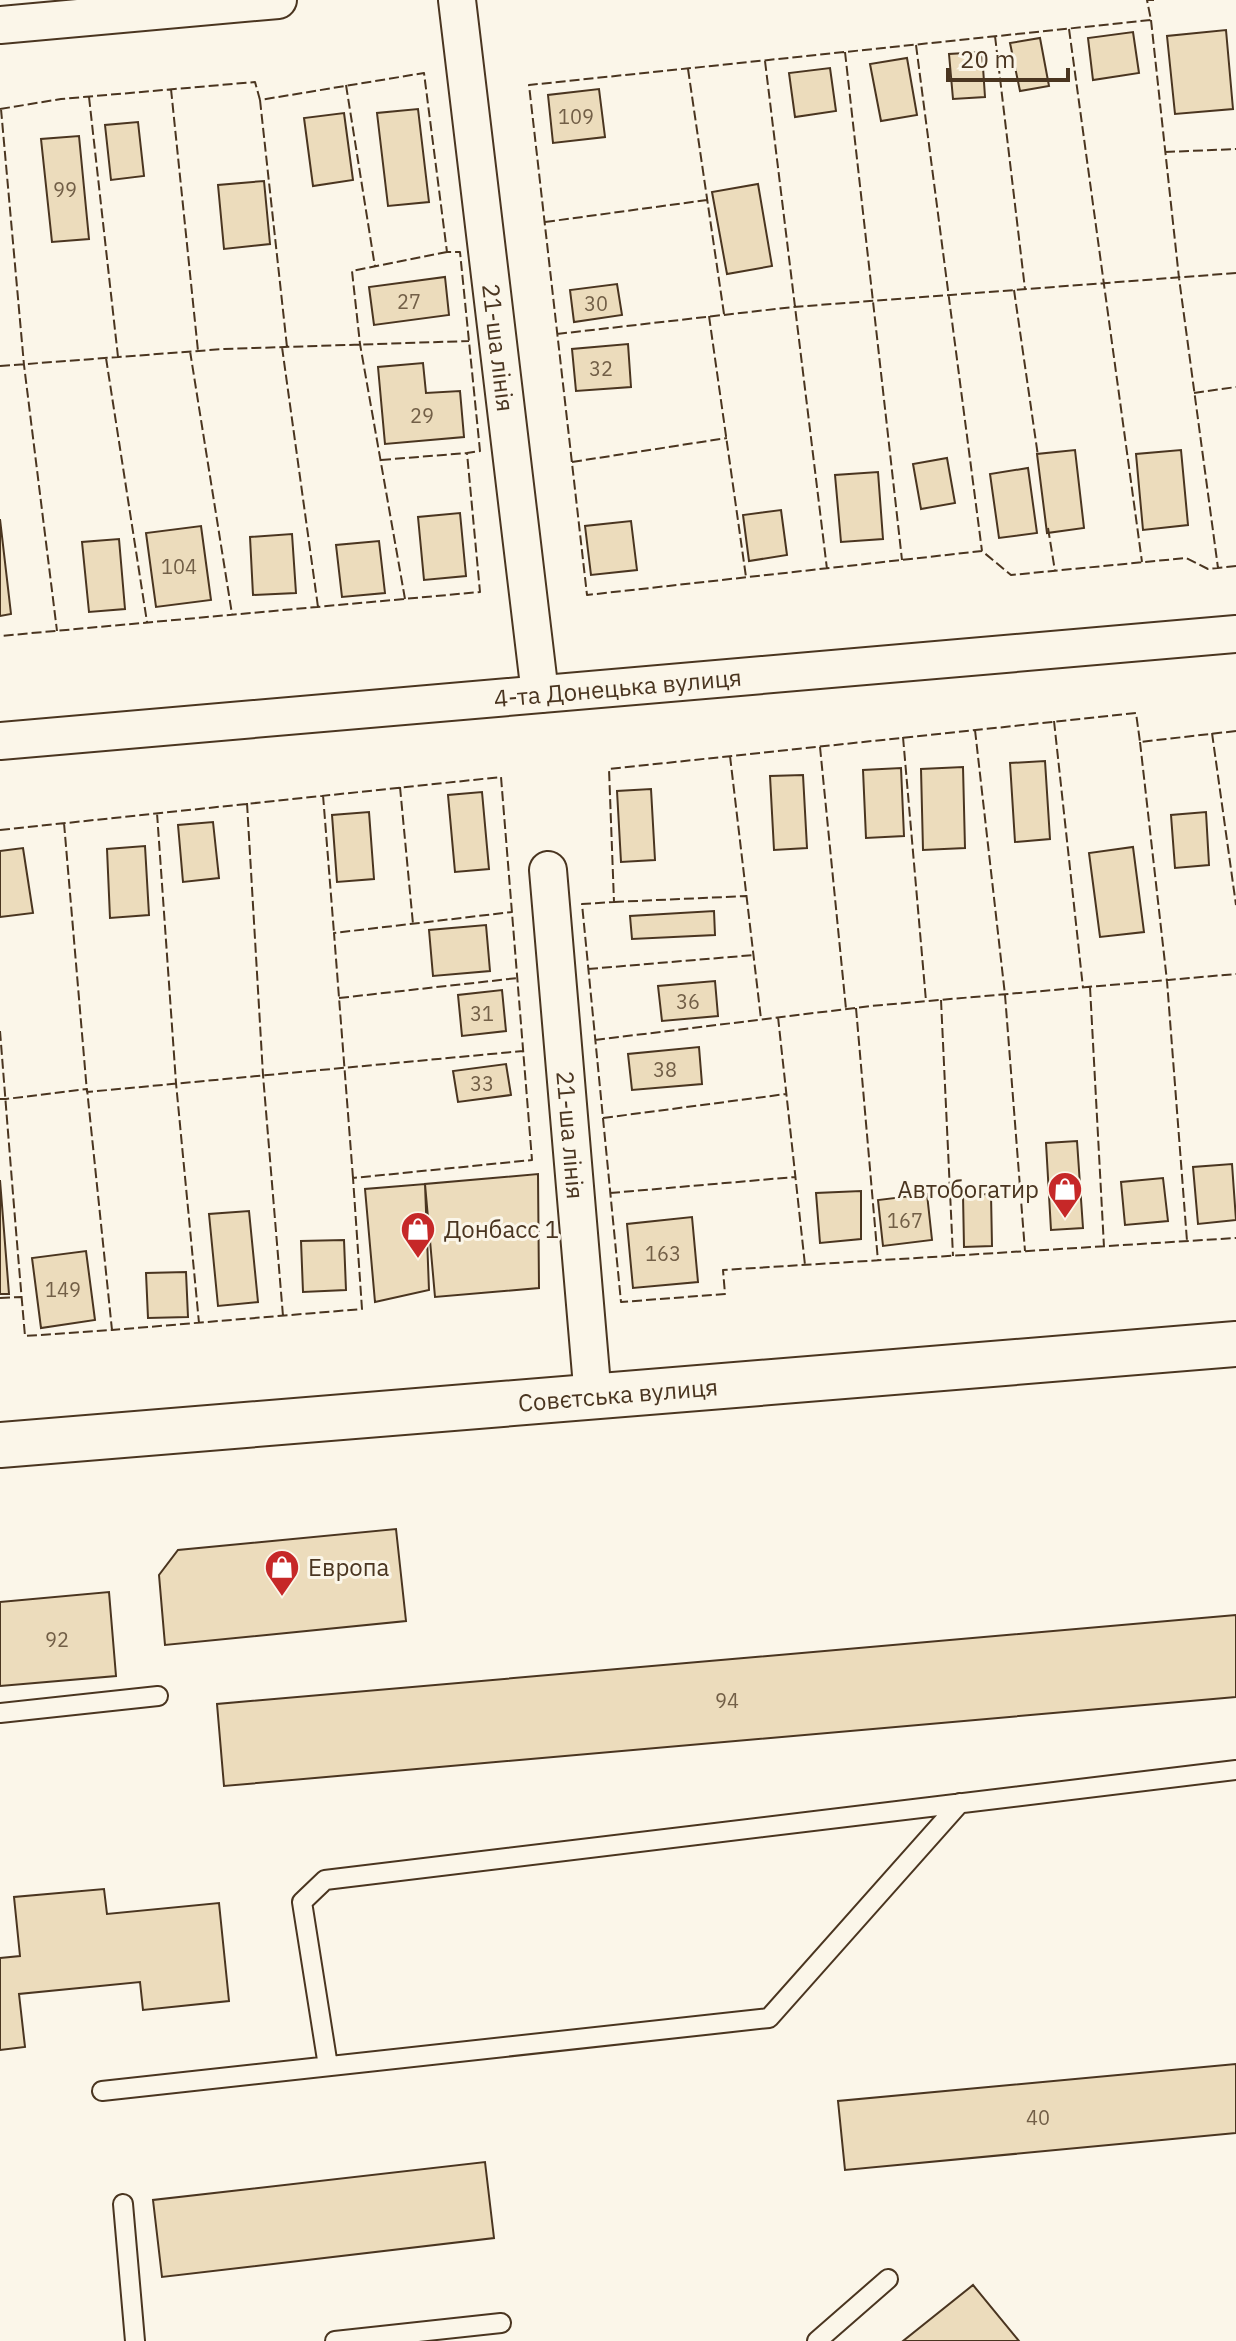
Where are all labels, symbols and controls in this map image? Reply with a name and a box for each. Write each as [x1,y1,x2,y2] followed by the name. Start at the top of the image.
[948,32,1068,82] scale bar
[960,43,1015,75] text: 20 m
[558,103,594,130] house number: 109
[53,176,77,203] house number: 99
[475,282,522,413] street label: 21-ша лінія
[397,288,421,315] house number: 27
[584,290,608,317] house number: 30
[589,355,613,382] house number: 32
[410,402,434,429] house number: 29
[161,553,197,580] house number: 104
[492,661,743,714] street label: 4-та Донецька вулиця
[676,988,700,1015] house number: 36
[470,1000,494,1027] house number: 31
[653,1056,677,1083] house number: 38
[470,1070,494,1097] house number: 33
[549,1070,592,1200] street label: 21-ша лінія
[1046,1170,1084,1220] shop icon: Автобогатир
[897,1173,1039,1205] place label: Автобогатир
[887,1207,923,1234] house number: 167
[399,1210,437,1260] shop icon: Донбасс 1
[444,1213,559,1245] place label: Донбасс 1
[645,1240,681,1267] house number: 163
[45,1276,81,1303] house number: 149
[517,1370,719,1419] street label: Совєтська вулиця
[263,1548,301,1598] shop icon: Европа
[308,1551,389,1583] place label: Европа
[45,1626,69,1653] house number: 92
[715,1687,739,1714] house number: 94
[1026,2104,1050,2131] house number: 40

